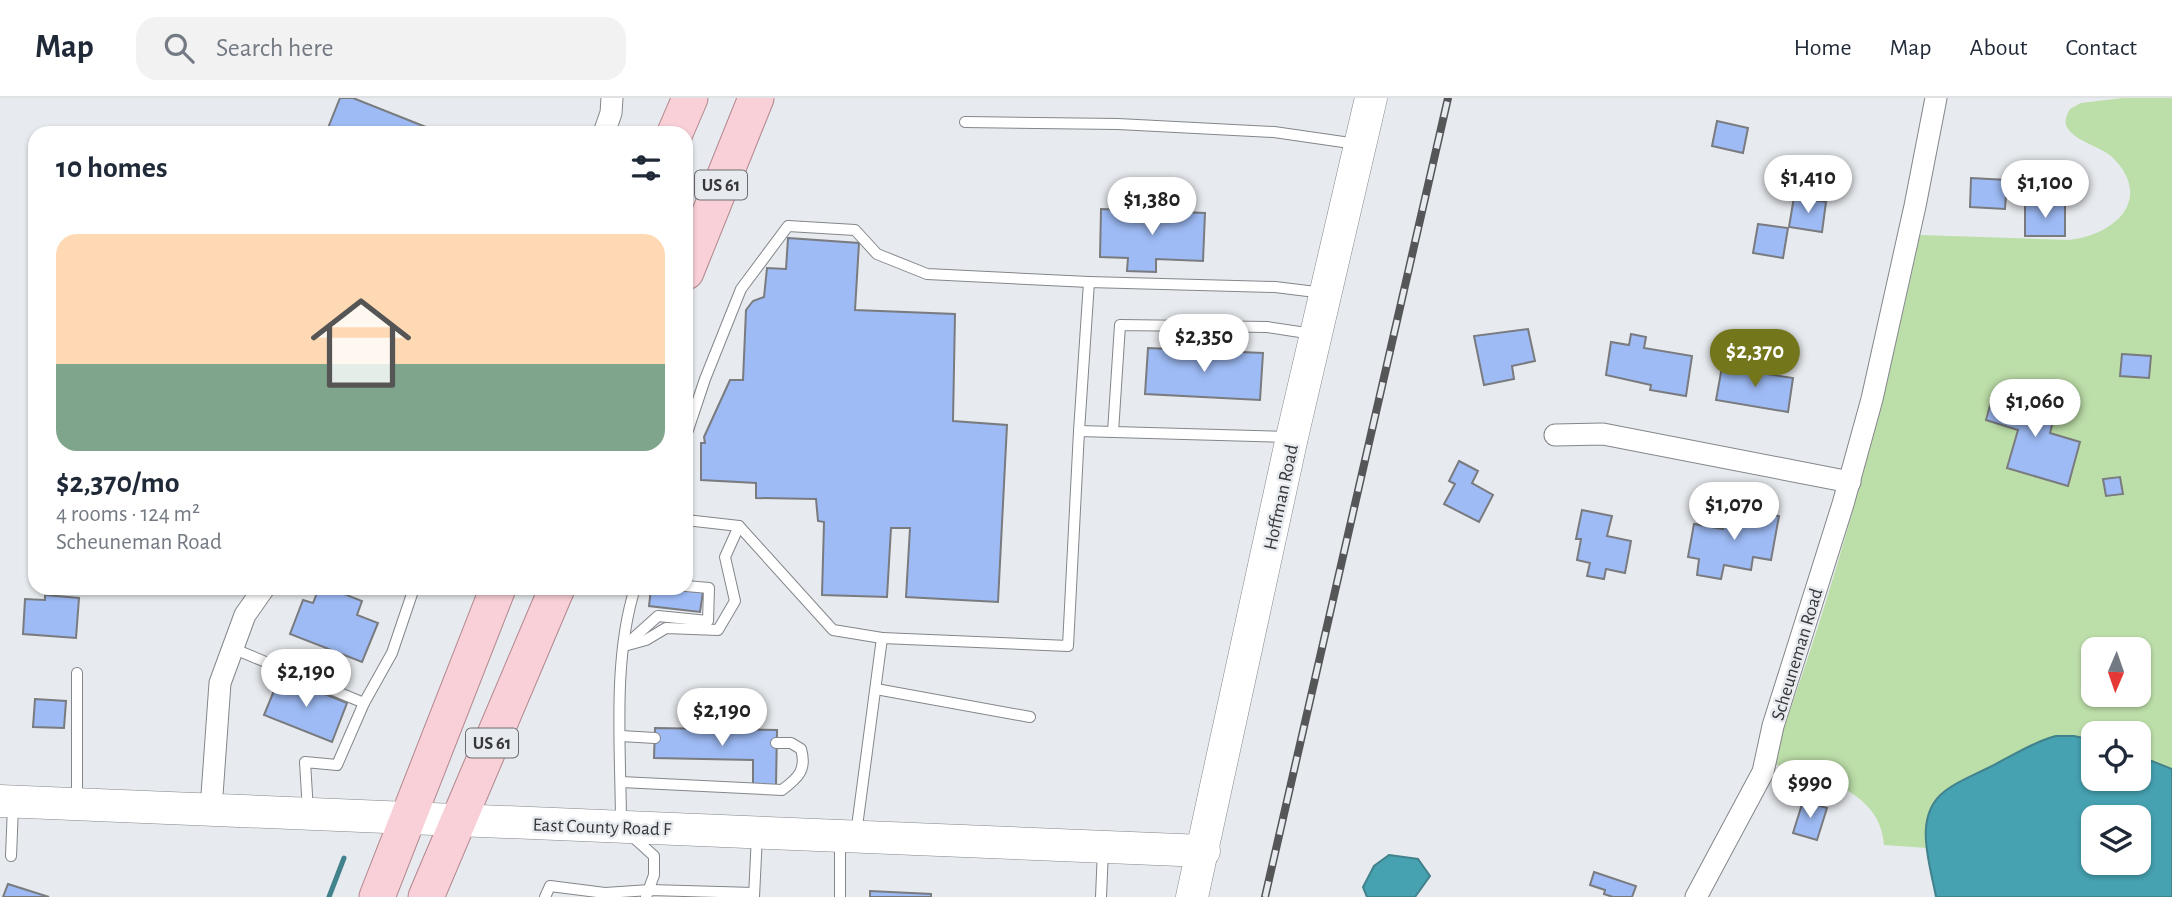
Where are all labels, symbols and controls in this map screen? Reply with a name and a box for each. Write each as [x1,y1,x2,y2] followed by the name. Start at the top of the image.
[136,17,626,80] search box
[160,29,198,67] icon: search
[35,31,94,64] text: Map
[216,35,334,61] text: Search here
[1794,36,1852,60] text: Home
[1890,36,1932,60] text: Map
[1970,36,2027,60] text: About
[2065,36,2137,60] text: Contact
[627,149,665,187] icon: filters
[56,153,167,183] text: 10 homes
[1751,156,1865,215] pin: $1,410
[1988,160,2102,220] pin: $1,100
[1780,166,1836,189] text: $1,410
[695,170,747,200] road number: US 61
[2017,171,2073,194] text: $1,100
[1095,178,1209,237] pin: $1,380
[1123,188,1181,211] text: $1,380
[298,280,424,406] icon: home
[1147,314,1261,374] pin: $2,350
[1175,325,1233,348] text: $2,350
[1698,330,1812,389] pin: $2,370
[1726,340,1784,363] text: $2,370
[1978,380,2092,439] pin: $1,060
[2006,390,2064,413] text: $1,060
[1261,443,1302,552] street label: Hoffman Road
[56,468,180,498] text: $2,370/mo
[1677,482,1791,542] pin: $1,070
[1705,493,1763,516] text: $1,070
[56,503,200,526] text: 4 rooms · 124 m²
[56,531,222,554] text: Scheuneman Road
[1768,586,1827,723] street label: Scheuneman Road
[2081,637,2151,707] north arrow
[2081,637,2151,875] map controls
[249,650,363,709] pin: $2,190
[277,660,335,683] text: $2,190
[665,688,779,748] pin: $2,190
[693,699,751,722] text: $2,190
[2081,721,2151,791] button: locate
[466,728,518,758] road number: US 61
[1769,760,1851,820] pin: $990
[1788,771,1832,794] text: $990
[2081,805,2151,875] button: layers
[532,816,672,839] street label: East County Road F

